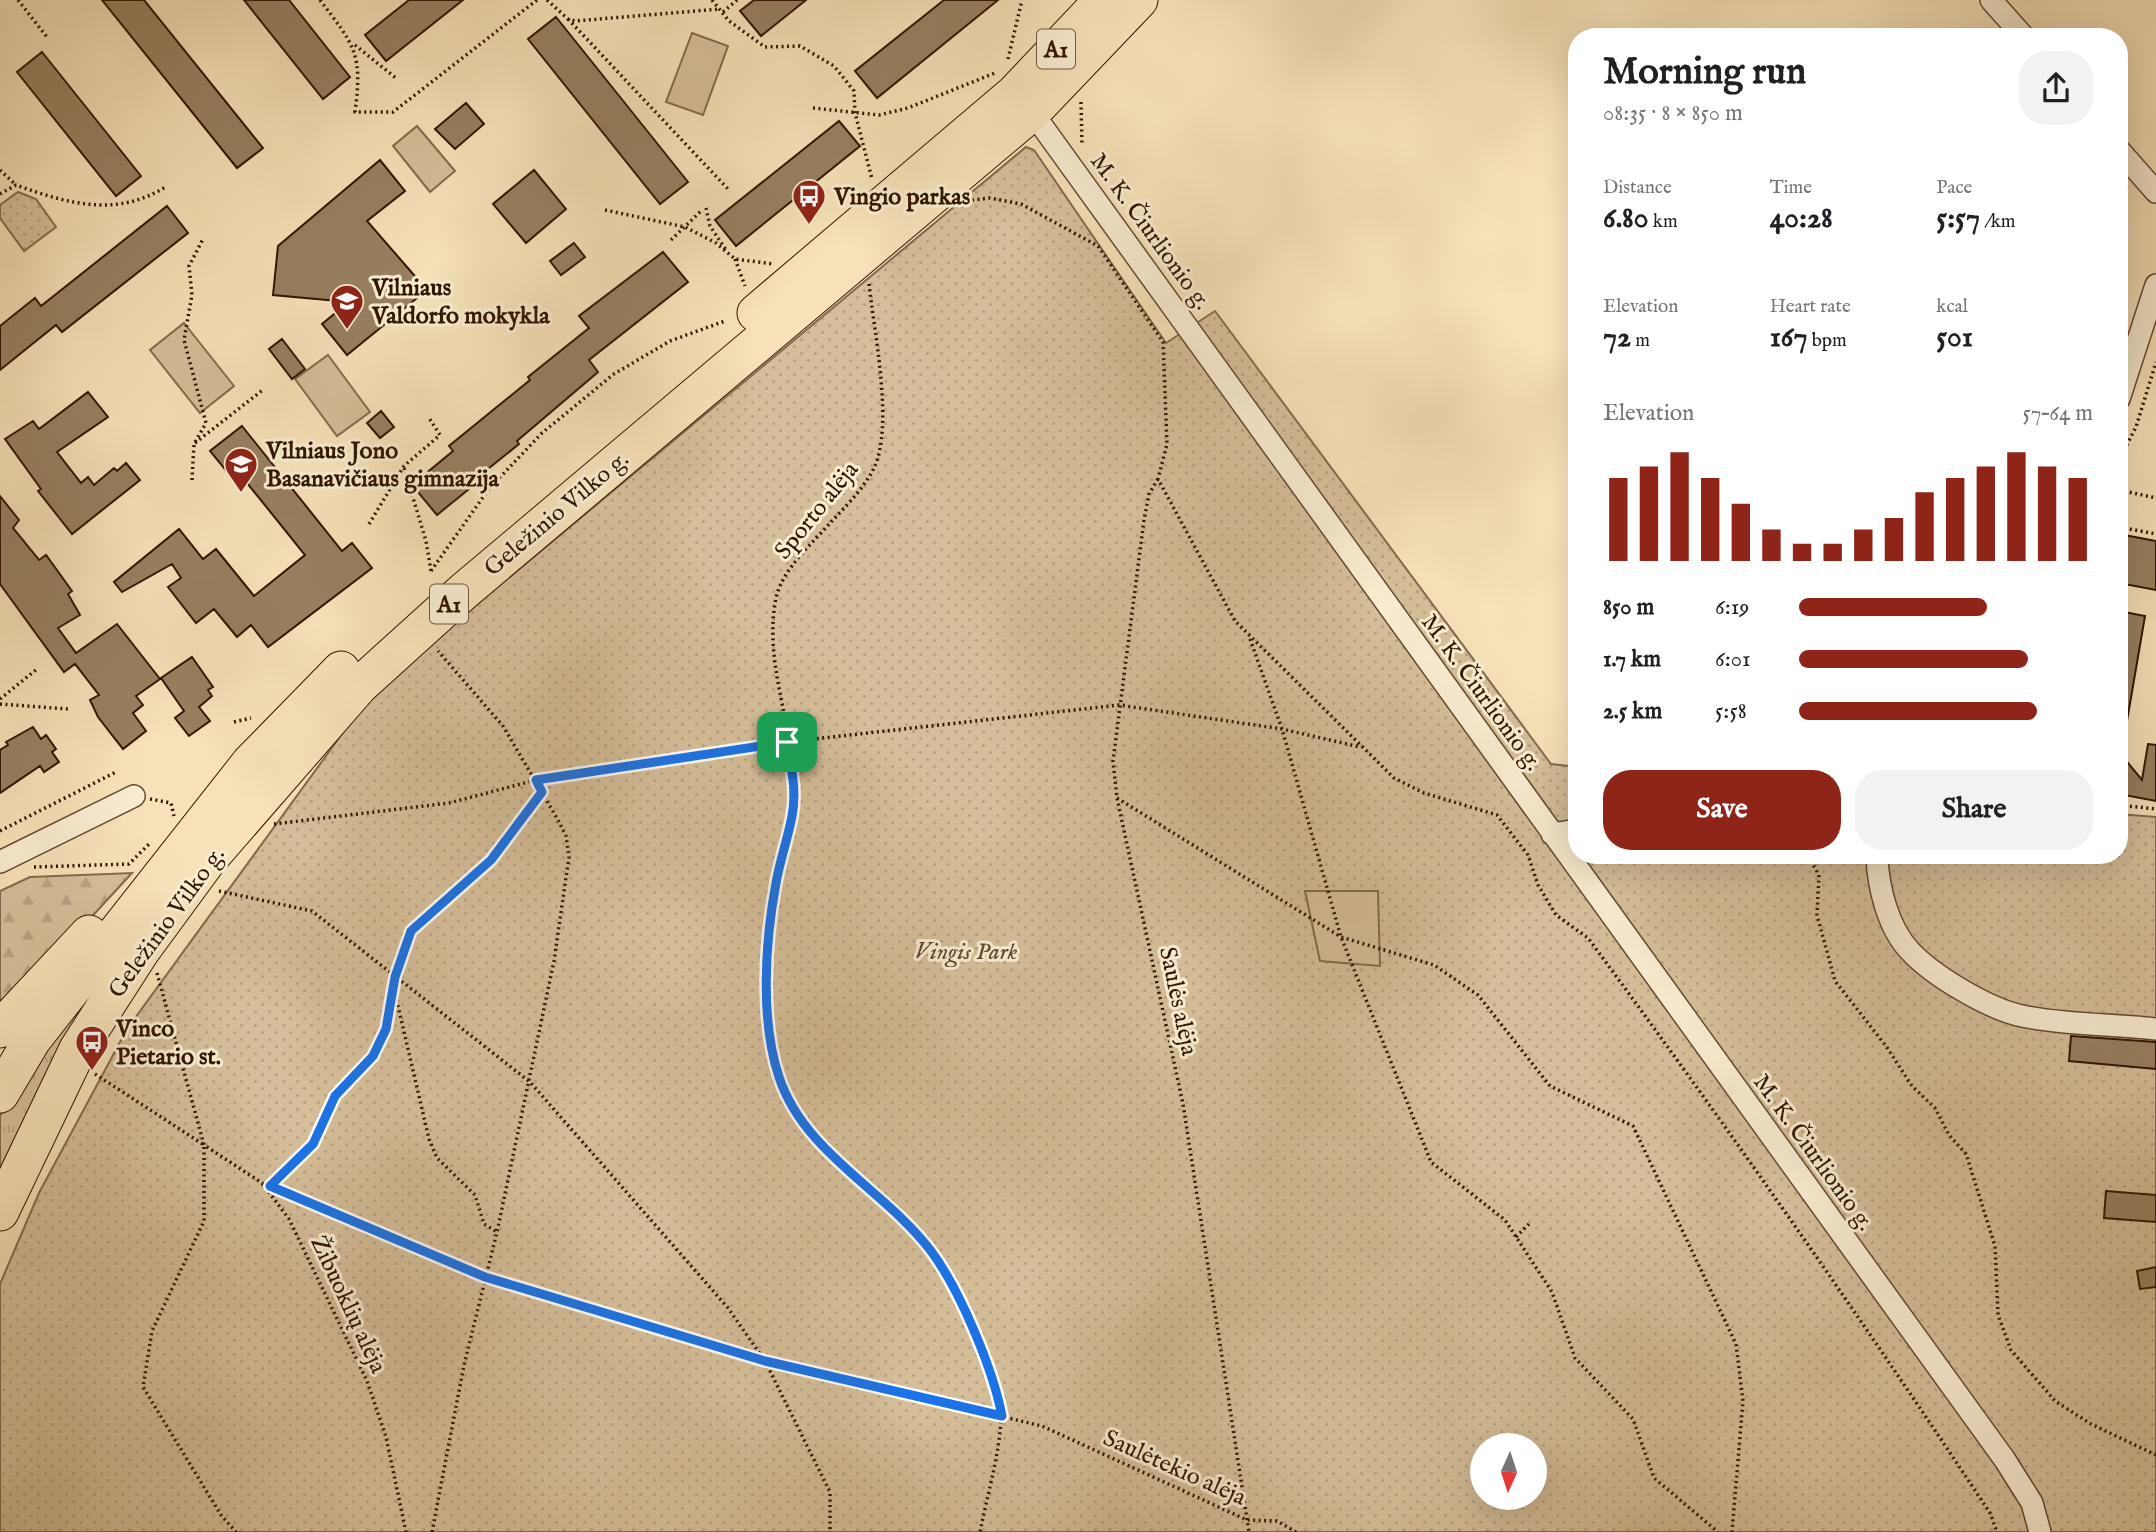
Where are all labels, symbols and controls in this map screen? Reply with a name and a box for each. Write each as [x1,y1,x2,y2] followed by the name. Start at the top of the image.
[1037,30,1075,68] road number: A1
[1603,49,1806,97] text: Morning run
[2019,51,2093,125] button: share
[1603,99,1743,128] text: 08:35 · 8 × 850 m
[1082,147,1217,316] street label: M. K. Čiurlionio g.
[1603,176,1672,200] text: Distance
[1770,176,1812,200] text: Time
[1936,176,1972,200] text: Pace
[790,177,828,226] bus stop icon: Vingio parkas
[833,182,971,213] place label: Vingio parkas
[1603,200,1649,238] text: 6.80
[1770,200,1833,238] text: 40:28
[1936,200,1980,238] text: 5:57
[1649,210,1678,234] text: km
[1980,210,2015,234] text: /km
[371,273,550,332] place label: Vilniaus Valdorfo mokykla
[328,282,366,331] school or university icon: Vilniaus Valdorfo mokykla
[1603,295,1678,319] text: Elevation
[1770,295,1851,319] text: Heart rate
[1936,295,1968,319] text: kcal
[1603,319,1631,357] text: 72
[1770,319,1808,357] text: 167
[1936,319,1973,357] text: 501
[1631,329,1650,353] text: m
[1808,329,1847,353] text: bpm
[1603,399,1694,428] text: Elevation
[2022,399,2093,428] text: 57–64 m
[265,436,499,495] place label: Vilniaus Jono Basanavičiaus gimnazija
[478,444,636,584] street label: Geležinio Vilko g.
[222,445,260,494] school or university icon: Vilniaus Jono Basanavičiaus gimnazija
[768,455,866,566] street label: Sporto alėja
[430,584,468,624] road number: A1
[1603,593,1654,622] text: 850 m
[1715,593,1749,622] text: 6:19
[1413,608,1548,777] street label: M. K. Čiurlionio g.
[1603,645,1661,674] text: 1.7 km
[1715,645,1751,674] text: 6:01
[1603,697,1662,726] text: 2.5 km
[1715,697,1747,726] text: 5:58
[757,712,817,772] pin
[768,723,806,761] icon: arrive
[1603,770,1841,850] button: Save
[1855,770,2093,850] button: Share
[102,841,233,1005] street label: Geležinio Vilko g.
[915,937,1018,968] park label: Vingis Park
[1151,944,1204,1059] street label: Saulės alėja
[115,1014,221,1073] place label: Vinco Pietario st.
[73,1023,111,1072] bus stop icon: Vinco Pietario st.
[1745,1068,1880,1237] street label: M. K. Čiurlionio g.
[302,1231,393,1379] street label: Žibuoklių alėja
[1098,1423,1251,1514] street label: Saulėtekio alėja
[1470,1433,1547,1510] north arrow
[1470,1433,1547,1510] map controls

